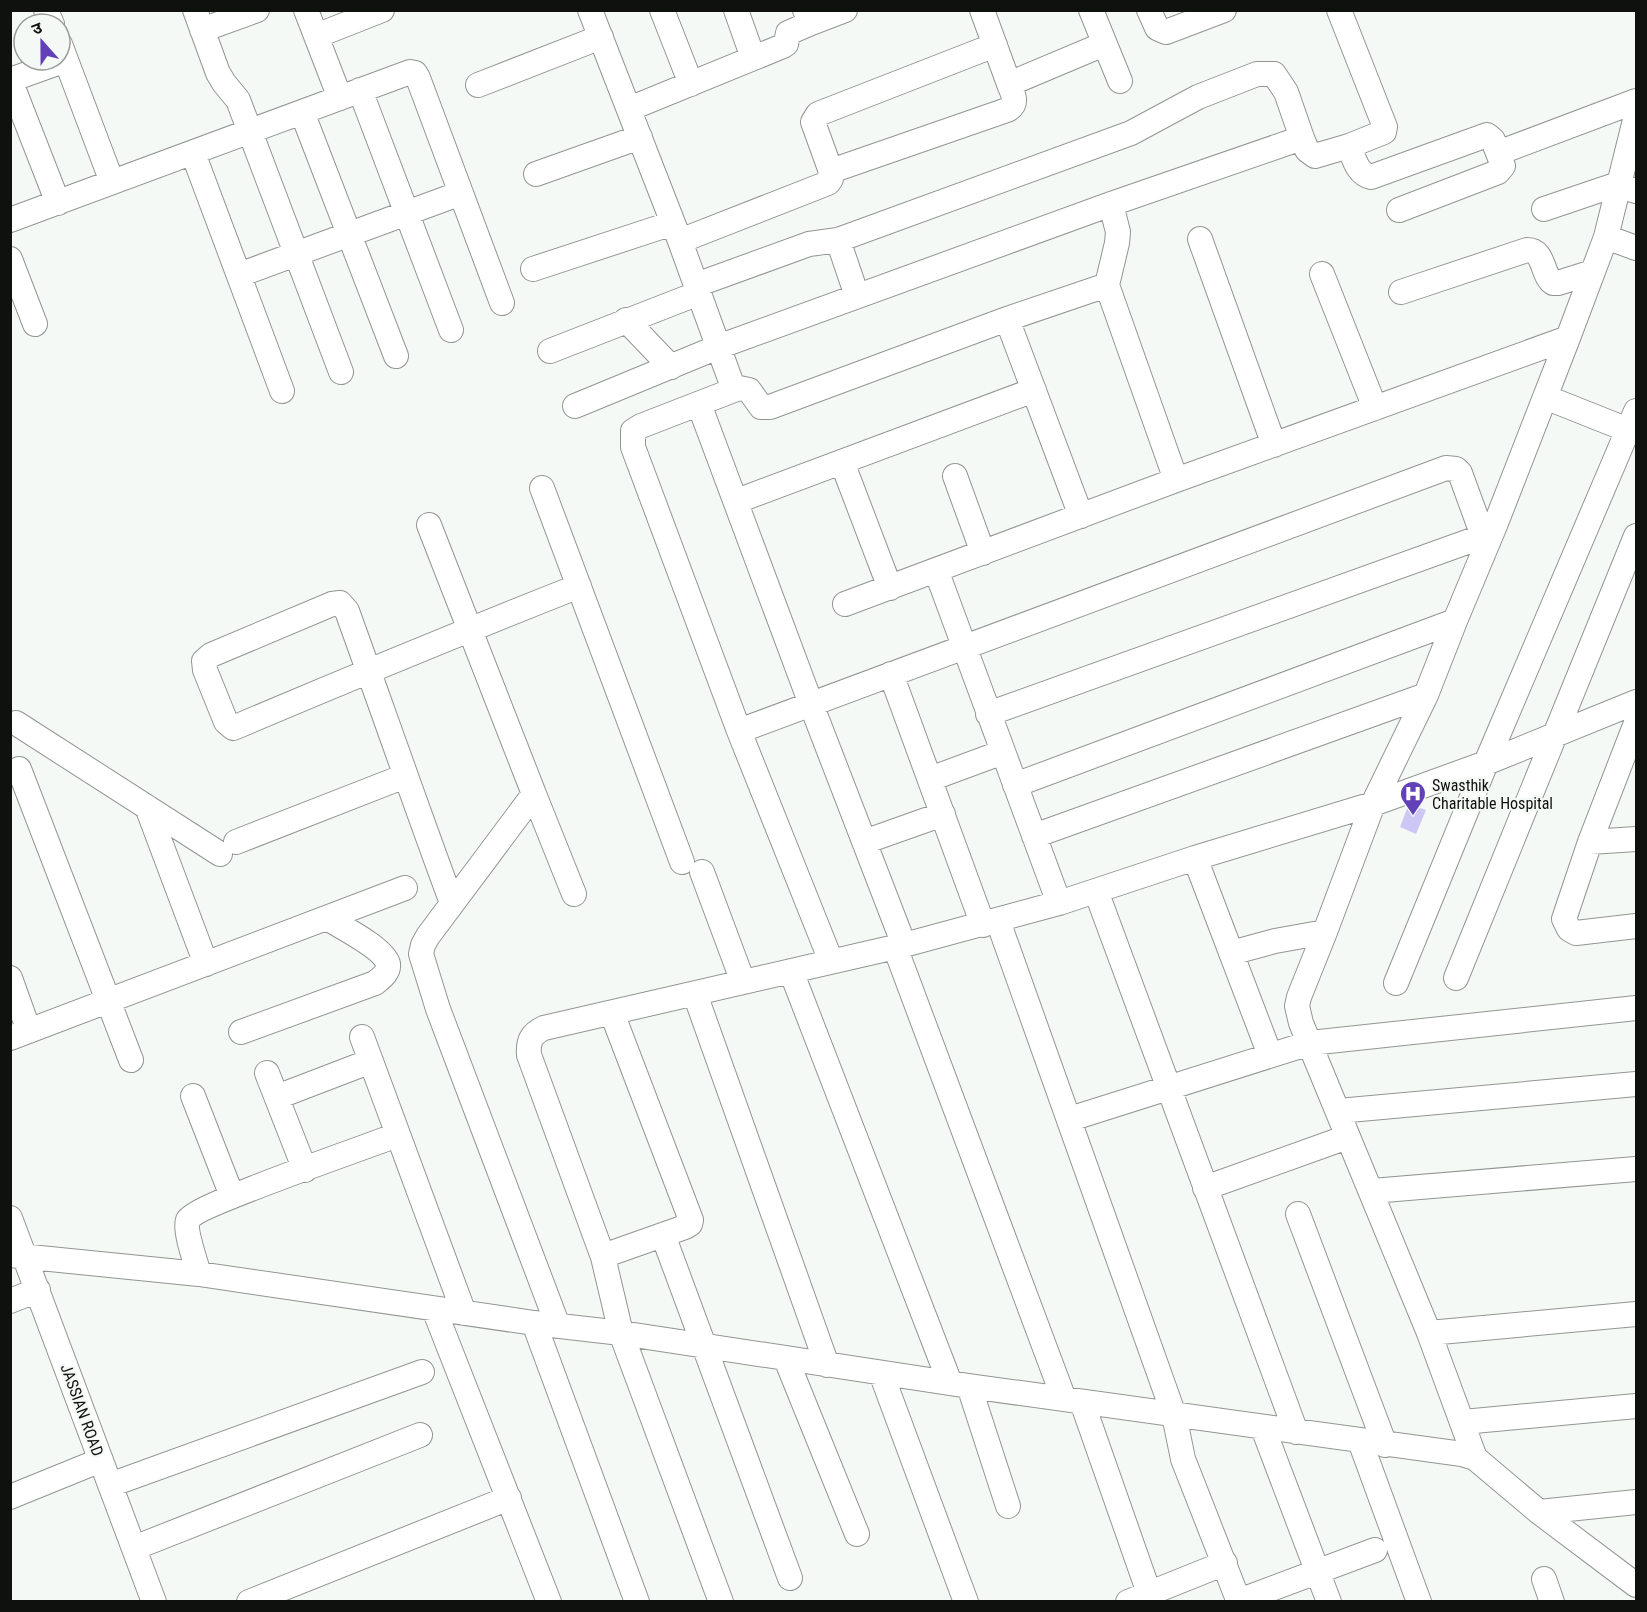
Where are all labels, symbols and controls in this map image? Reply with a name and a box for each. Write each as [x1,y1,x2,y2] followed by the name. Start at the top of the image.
[12,12,72,72] north arrow
[29,18,45,39] text: उ
[1432,776,1553,813] place label: Swasthik Charitable Hospital
[1398,779,1428,817] hospital icon: Swasthik Charitable Hospital
[57,1361,107,1459] street label: JASSIAN ROAD

